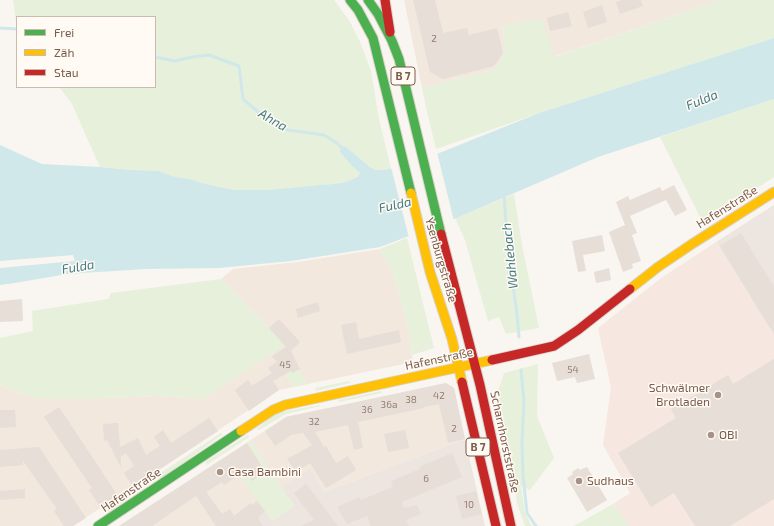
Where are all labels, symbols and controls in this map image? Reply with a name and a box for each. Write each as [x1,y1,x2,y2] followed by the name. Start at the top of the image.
[16,16,156,88] legend
[54,25,74,39] text: Frei
[431,33,437,45] house number: 2
[54,45,74,59] text: Zäh
[54,65,79,79] text: Stau
[391,67,415,85] road number: B 7
[684,87,720,113] water label: Fulda
[256,106,290,134] water label: Ahna
[694,183,760,231] street label: Hafenstraße
[377,194,413,216] water label: Fulda
[422,216,460,304] street label: Ysenburgstraße
[499,222,521,290] water label: Wahlebach
[61,257,95,277] water label: Fulda
[404,345,474,373] street label: Hafenstraße
[279,359,291,371] house number: 45
[567,364,579,376] house number: 54
[649,381,710,409] place label: Schwälmer Brotladen
[433,390,445,402] house number: 42
[487,390,523,494] street label: Scharnhorststraße
[713,390,723,400] marker: Schwälmer Brotladen
[405,394,417,406] house number: 38
[381,399,397,411] house number: 36a
[361,404,373,416] house number: 36
[308,416,320,428] house number: 32
[451,423,457,435] house number: 2
[719,428,738,442] place label: OBI
[706,430,716,440] marker: OBI
[466,438,490,456] road number: B 7
[98,465,164,515] street label: Hafenstraße
[228,465,301,479] place label: Casa Bambini
[215,467,225,477] marker: Casa Bambini
[423,473,429,485] house number: 6
[587,474,634,488] place label: Sudhaus
[574,476,584,486] marker: Sudhaus
[464,499,474,511] house number: 10

